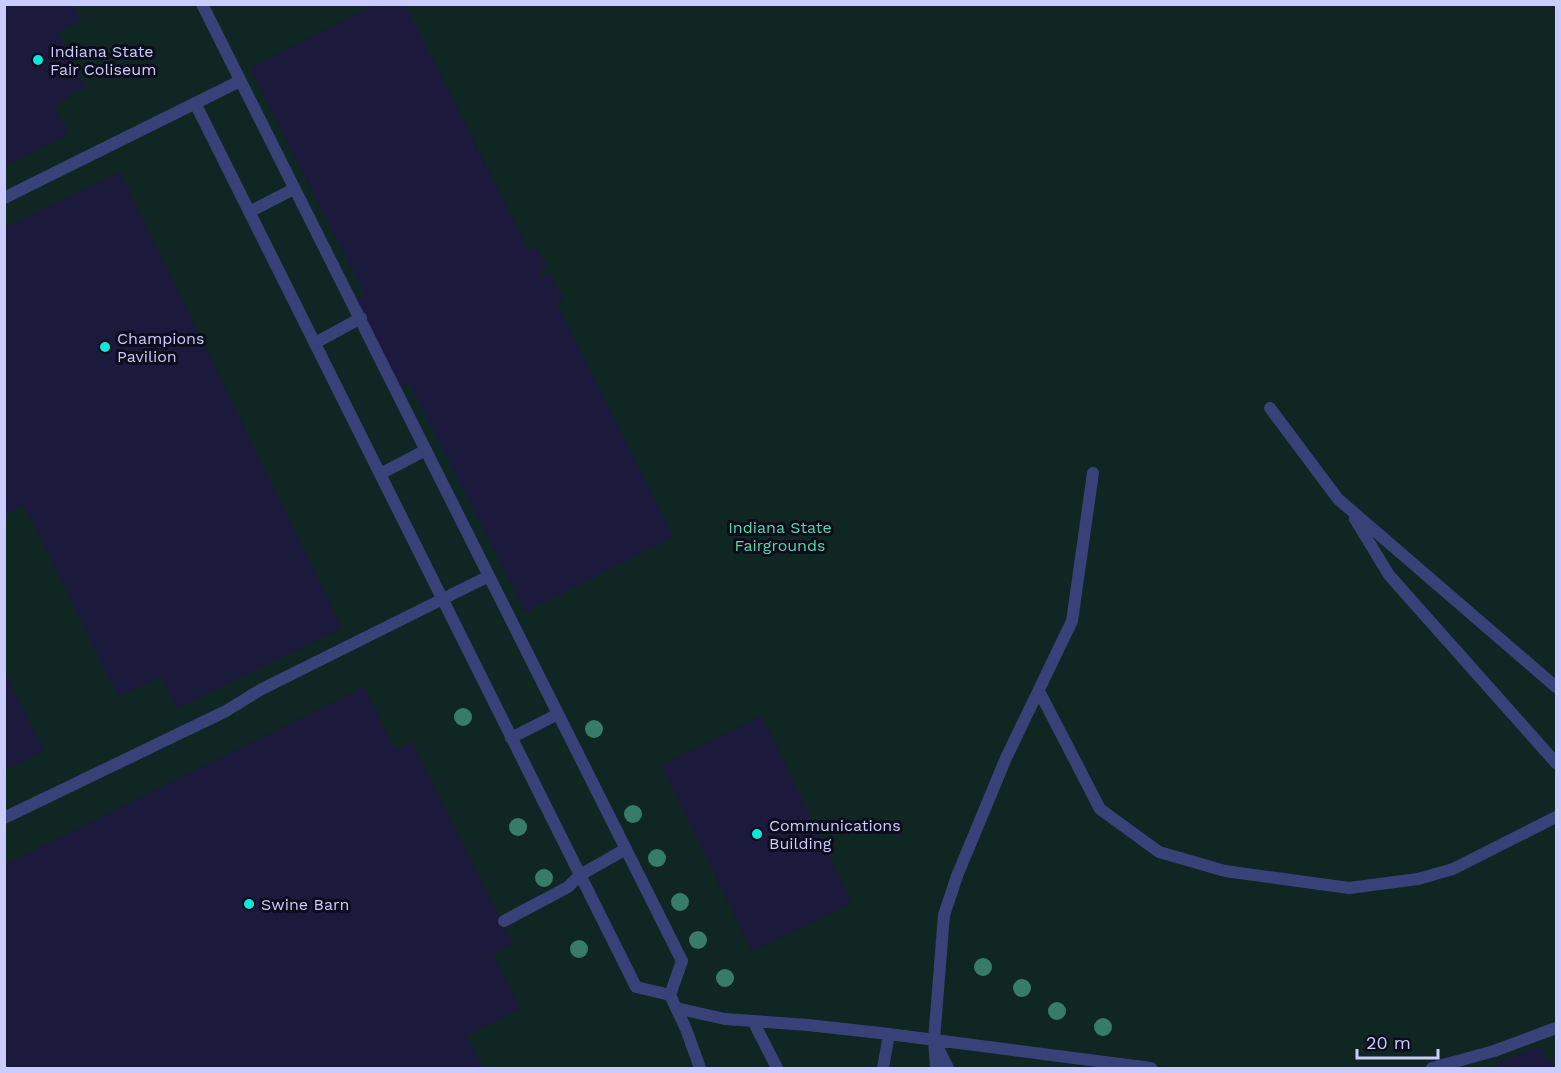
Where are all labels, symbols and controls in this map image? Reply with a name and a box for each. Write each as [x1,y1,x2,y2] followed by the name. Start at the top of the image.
[50,42,156,79] place label: Indiana State Fair Coliseum
[31,53,45,67] marker: Indiana State Fair Coliseum
[117,329,204,366] place label: Champions Pavilion
[98,340,112,354] marker: Champions Pavilion
[728,518,832,555] park label: Indiana State Fairgrounds
[769,816,901,853] place label: Communications Building
[750,827,764,841] marker: Communications Building
[261,895,349,914] place label: Swine Barn
[242,897,256,911] marker: Swine Barn
[1357,1022,1438,1060] scale bar
[1366,1032,1411,1053] text: 20 m

